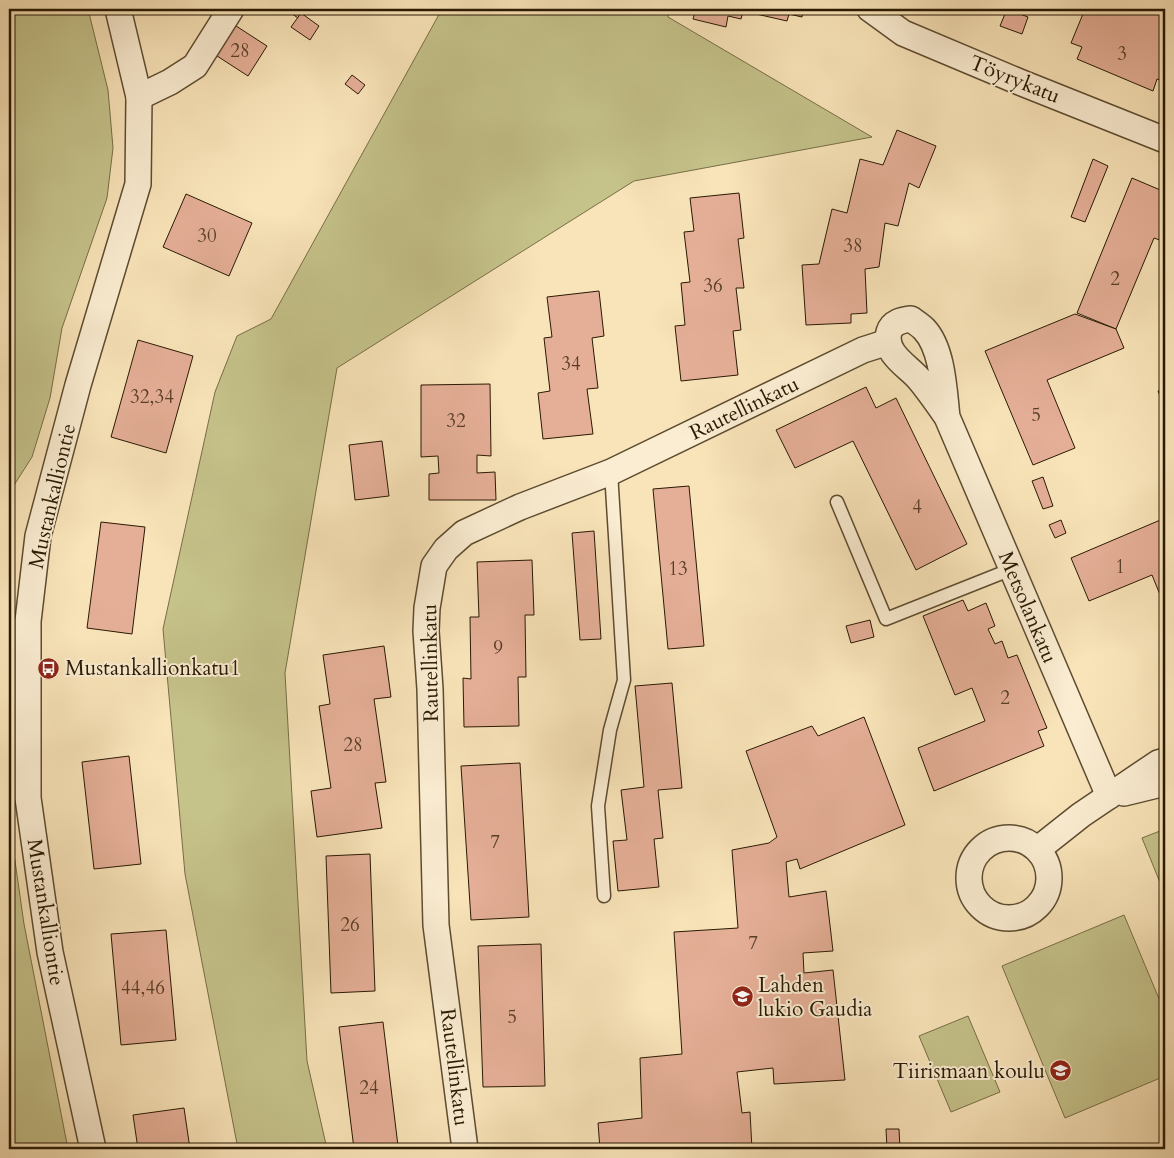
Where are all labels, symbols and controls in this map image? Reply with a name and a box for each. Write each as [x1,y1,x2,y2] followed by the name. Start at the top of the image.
[230,38,250,64] house number: 28
[1117,41,1127,67] house number: 3
[965,48,1064,111] street label: Töyrykatu
[197,223,217,249] house number: 30
[843,233,863,259] house number: 38
[1110,266,1120,292] house number: 2
[703,273,723,299] house number: 36
[561,351,581,377] house number: 34
[685,369,804,447] street label: Rautellinkatu
[130,384,174,410] house number: 32,34
[1031,402,1041,428] house number: 5
[446,408,466,434] house number: 32
[22,421,83,572] street label: Mustankalliontie
[912,494,922,520] house number: 4
[991,547,1064,668] street label: Metsolankatu
[1115,554,1125,580] house number: 1
[668,556,688,582] house number: 13
[415,604,446,722] street label: Rautellinkatu
[493,635,503,661] house number: 9
[65,654,240,683] place label: Mustankallionkatu1
[37,656,61,680] bus stop icon: Mustankallionkatu1
[1000,685,1010,711] house number: 2
[343,732,363,758] house number: 28
[490,829,500,855] house number: 7
[20,837,71,988] street label: Mustankalliontie
[340,912,360,938] house number: 26
[748,930,758,956] house number: 7
[758,971,872,1024] place label: Lahden lukio Gaudia
[121,975,165,1001] house number: 44,46
[730,985,754,1009] school or university icon: Lahden lukio Gaudia
[507,1004,517,1030] house number: 5
[433,1007,476,1128] street label: Rautellinkatu
[893,1057,1045,1086] place label: Tiirismaan koulu
[1049,1059,1073,1083] school or university icon: Tiirismaan koulu
[359,1075,379,1101] house number: 24

